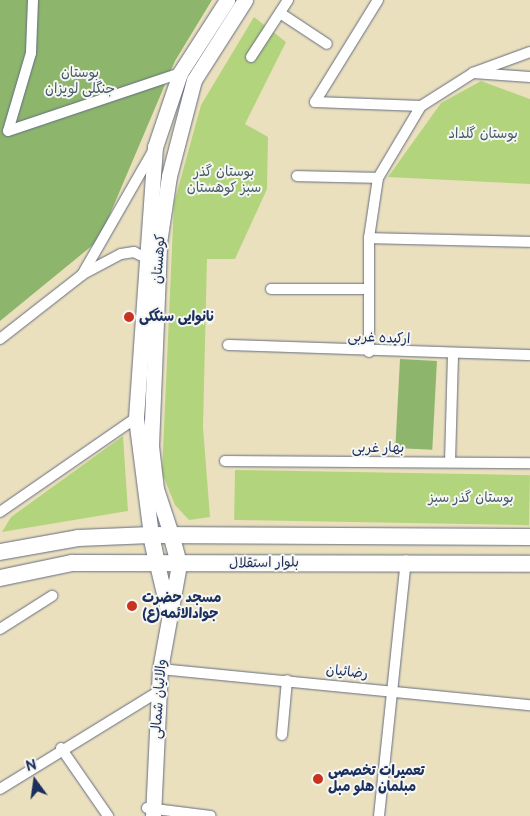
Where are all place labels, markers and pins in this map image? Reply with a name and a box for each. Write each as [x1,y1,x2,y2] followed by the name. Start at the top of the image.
[139,309,215,325] place label: نانوایی سنگکی
[123,311,135,323] marker: نانوایی سنگکی
[142,590,221,622] place label: مسجد حضرت جوادالائمه(ع)
[126,600,138,612] marker: مسجد حضرت جوادالائمه(ع)
[328,763,425,796] place label: تعمیرات تخصصی مبلمان هلو مبل
[312,773,324,785] marker: تعمیرات تخصصی مبلمان هلو مبل

